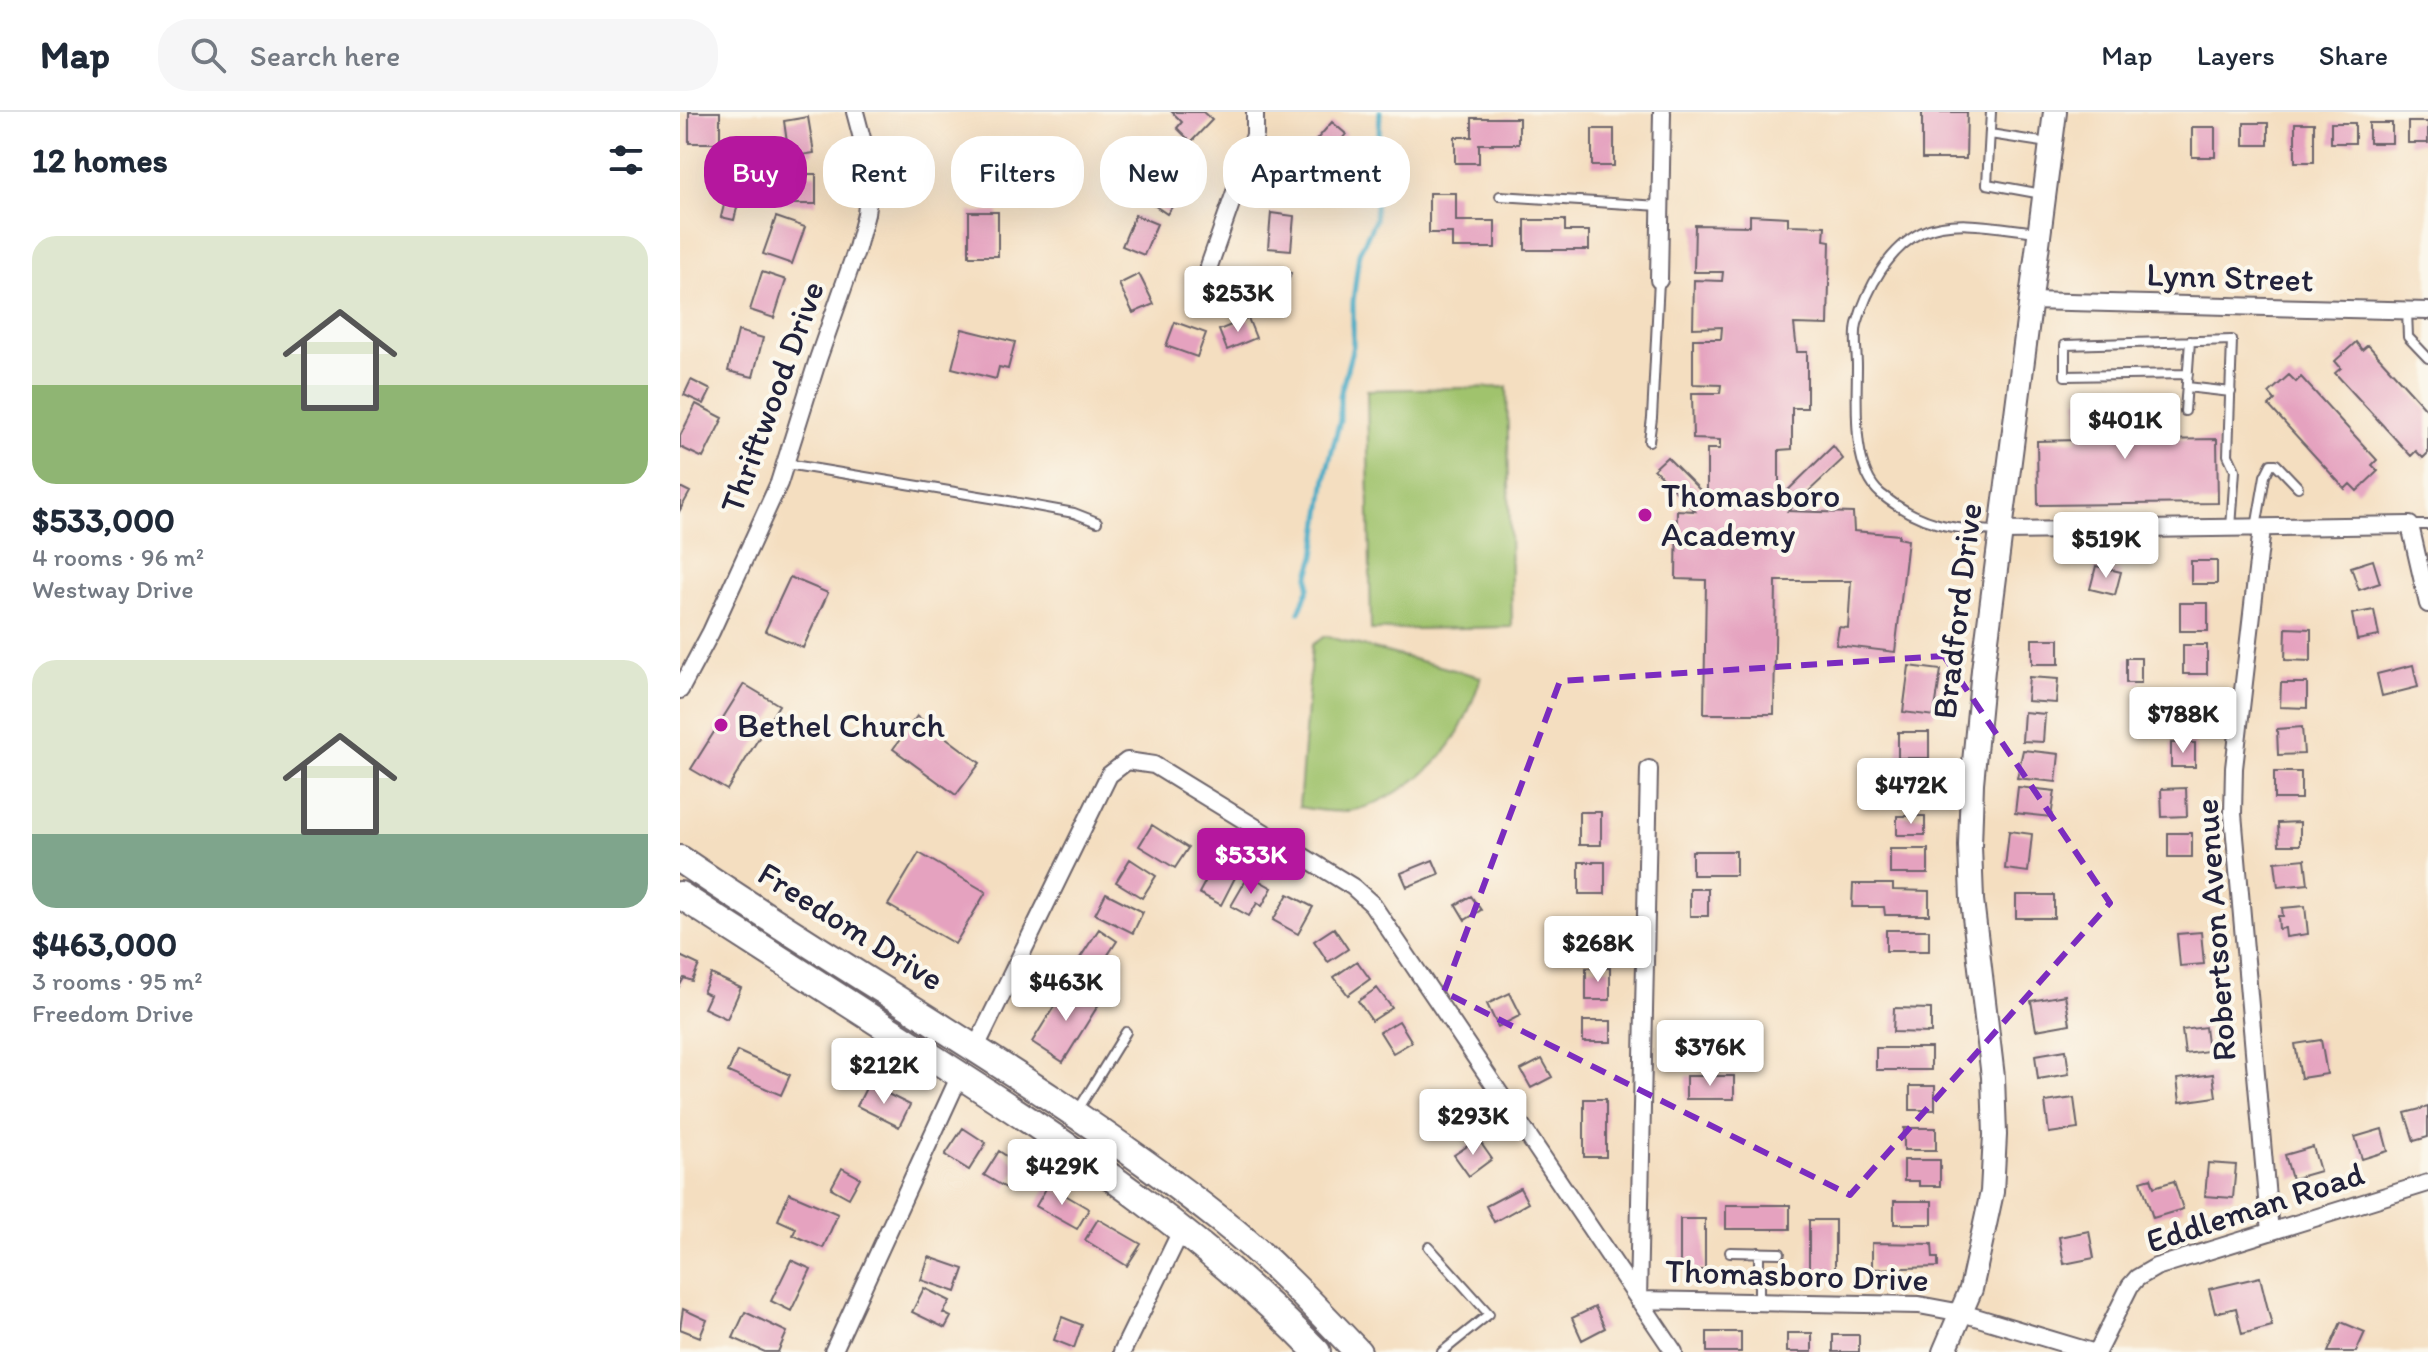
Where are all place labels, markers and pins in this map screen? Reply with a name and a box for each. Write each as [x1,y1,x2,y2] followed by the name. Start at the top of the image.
[1182,266,1294,334] pin: $253K
[2069,393,2181,461] pin: $401K
[1661,475,1840,555] place label: Thomasboro Academy
[1636,506,1654,524] marker: Thomasboro Academy
[2050,512,2162,580] pin: $519K
[2127,687,2239,755] pin: $788K
[737,705,946,746] place label: Bethel Church
[712,716,730,734] marker: Bethel Church
[1855,758,1967,826] pin: $472K
[1195,828,1307,896] pin: $533K
[1542,916,1654,984] pin: $268K
[1010,955,1122,1023] pin: $463K
[1654,1020,1766,1088] pin: $376K
[828,1038,940,1106] pin: $212K
[1417,1089,1529,1157] pin: $293K
[1006,1139,1118,1207] pin: $429K

